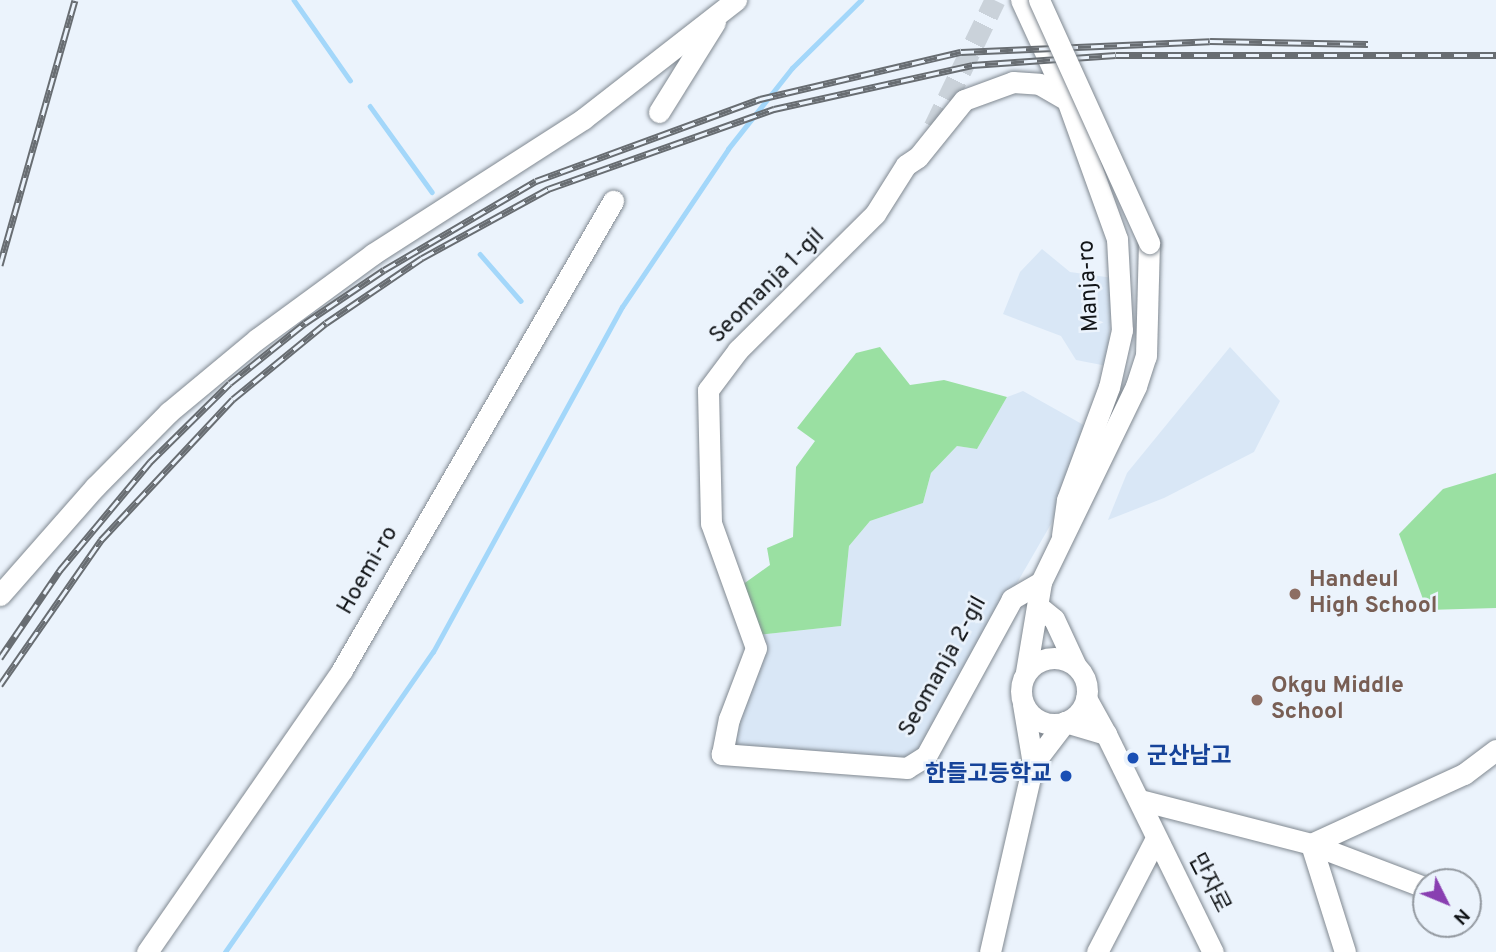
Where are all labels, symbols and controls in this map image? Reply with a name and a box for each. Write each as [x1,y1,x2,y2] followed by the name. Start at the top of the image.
[705,224,831,350] street label: Seomanja 1-gil
[1074,239,1106,333] street label: Manja-ro
[333,522,405,620] street label: Hoemi-ro
[1309,567,1438,621] place label: Handeul High School
[1287,586,1303,602] marker: Handeul High School
[894,592,994,742] street label: Seomanja 2-gil
[1271,673,1404,727] place label: Okgu Middle School
[1249,692,1265,708] marker: Okgu Middle School
[1147,744,1232,772] place label: 군산남고
[1125,750,1141,766] marker: 군산남고
[925,762,1052,790] place label: 한들고등학교
[1058,768,1074,784] marker: 한들고등학교
[1181,849,1235,919] street label: 만자로
[1412,868,1482,938] north arrow
[1447,903,1474,929] text: N

